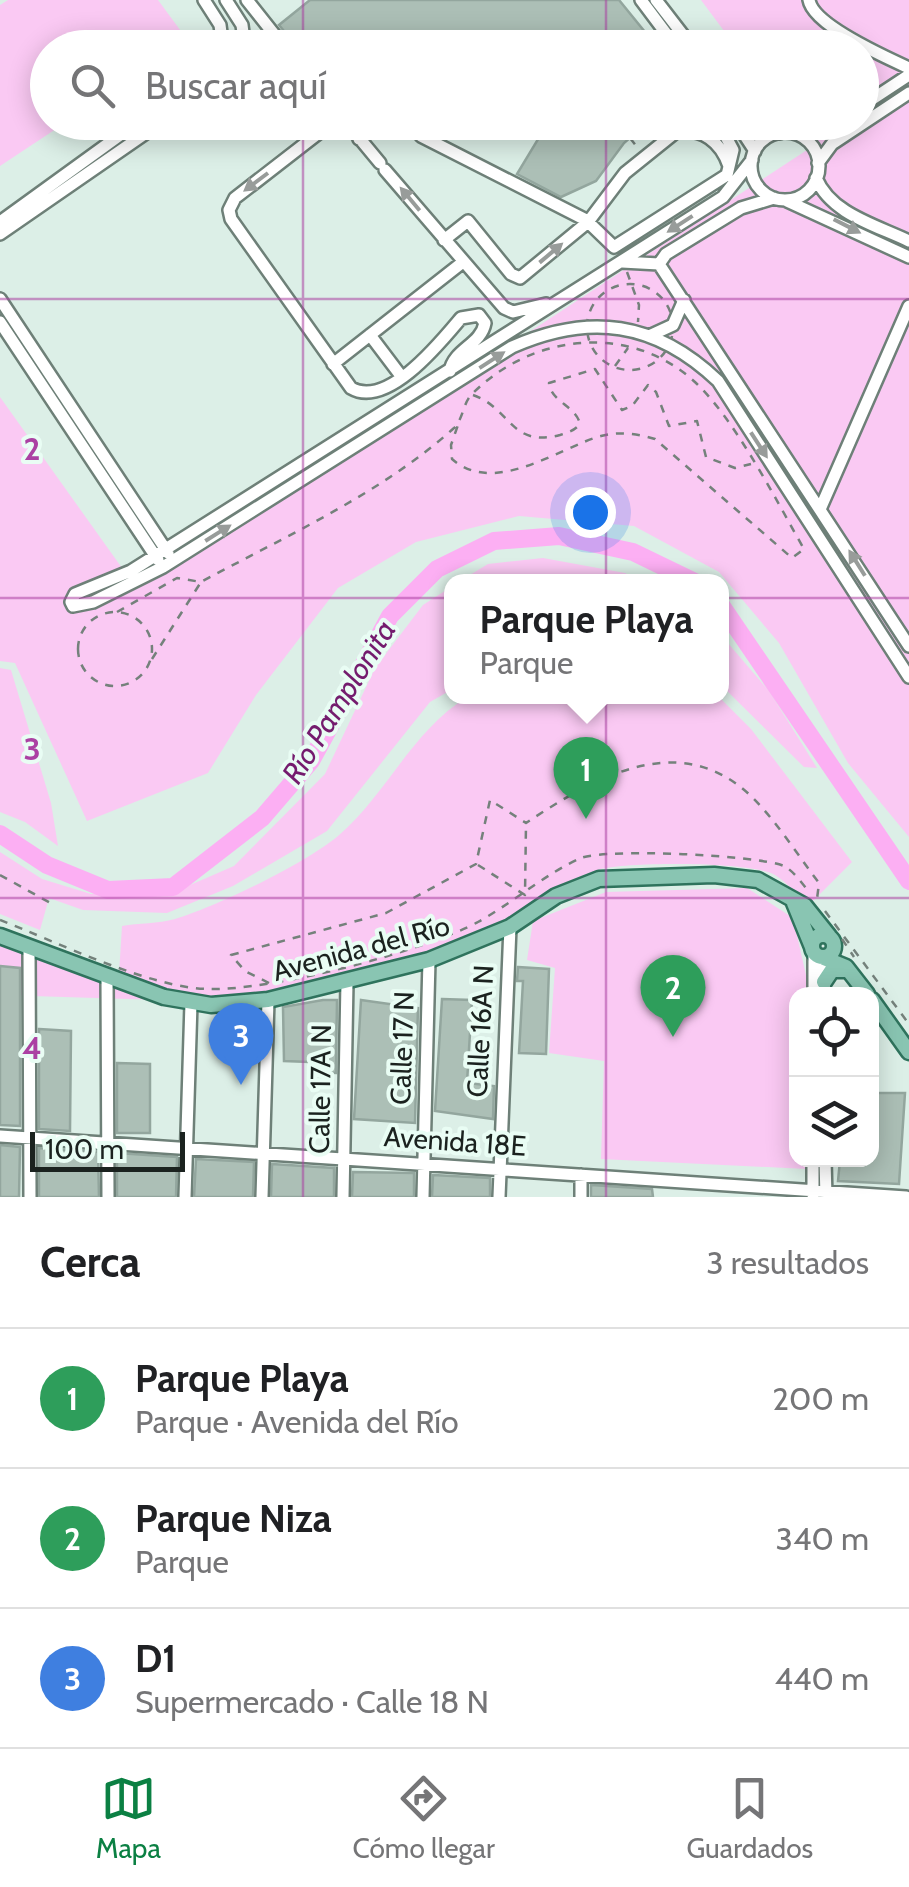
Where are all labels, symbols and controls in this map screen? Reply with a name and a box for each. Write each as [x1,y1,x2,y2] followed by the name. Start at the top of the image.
[30,30,879,140] search box
[65,58,120,113] icon: search
[145,62,327,109] text: Buscar aquí
[243,172,269,192] one-way arrow
[399,187,421,212] one-way arrow
[666,214,694,232] one-way arrow
[833,218,862,235] one-way arrow
[538,243,563,265] one-way arrow
[479,351,506,369] one-way arrow
[24,429,40,468] text: 2
[749,431,768,459] one-way arrow
[565,487,616,538] your location
[204,525,232,543] one-way arrow
[849,549,866,577] one-way arrow
[444,574,729,704] popup
[480,596,693,643] text: Parque Playa
[274,613,403,790] water label: Río Pamplonita
[480,643,573,682] text: Parque
[23,729,41,768] text: 3
[554,736,618,819] pin: 1
[269,908,453,988] street label: Avenida del Río
[640,954,706,1037] pin: 2
[460,964,500,1098] street label: Calle 16A N
[789,987,879,1167] map controls
[789,987,879,1077] button: locate
[383,991,421,1105] street label: Calle 17 N
[208,1002,274,1085] pin: 3
[302,1024,338,1154] street label: Calle 17A N
[22,1028,42,1067] text: 4
[789,1077,879,1167] button: layers
[383,1119,527,1163] street label: Avenida 18E
[30,1127,185,1172] scale bar
[45,1132,124,1166] text: 100 m
[40,1236,140,1288] text: Cerca
[706,1243,869,1282] text: 3 resultados
[135,1355,349,1402] text: Parque Playa
[67,1379,78,1418] text: 1
[772,1379,869,1418] text: 200 m
[135,1402,459,1441] text: Parque · Avenida del Río
[135,1495,332,1542] text: Parque Niza
[64,1519,81,1558] text: 2
[776,1519,869,1558] text: 340 m
[135,1542,229,1581] text: Parque
[135,1635,176,1682] text: D1
[64,1659,81,1698] text: 3
[774,1659,869,1698] text: 440 m
[135,1682,489,1721] text: Supermercado · Calle 18 N
[96,1771,161,1865] tab: Mapa
[353,1771,495,1865] tab: Cómo llegar
[686,1771,813,1865] tab: Guardados

